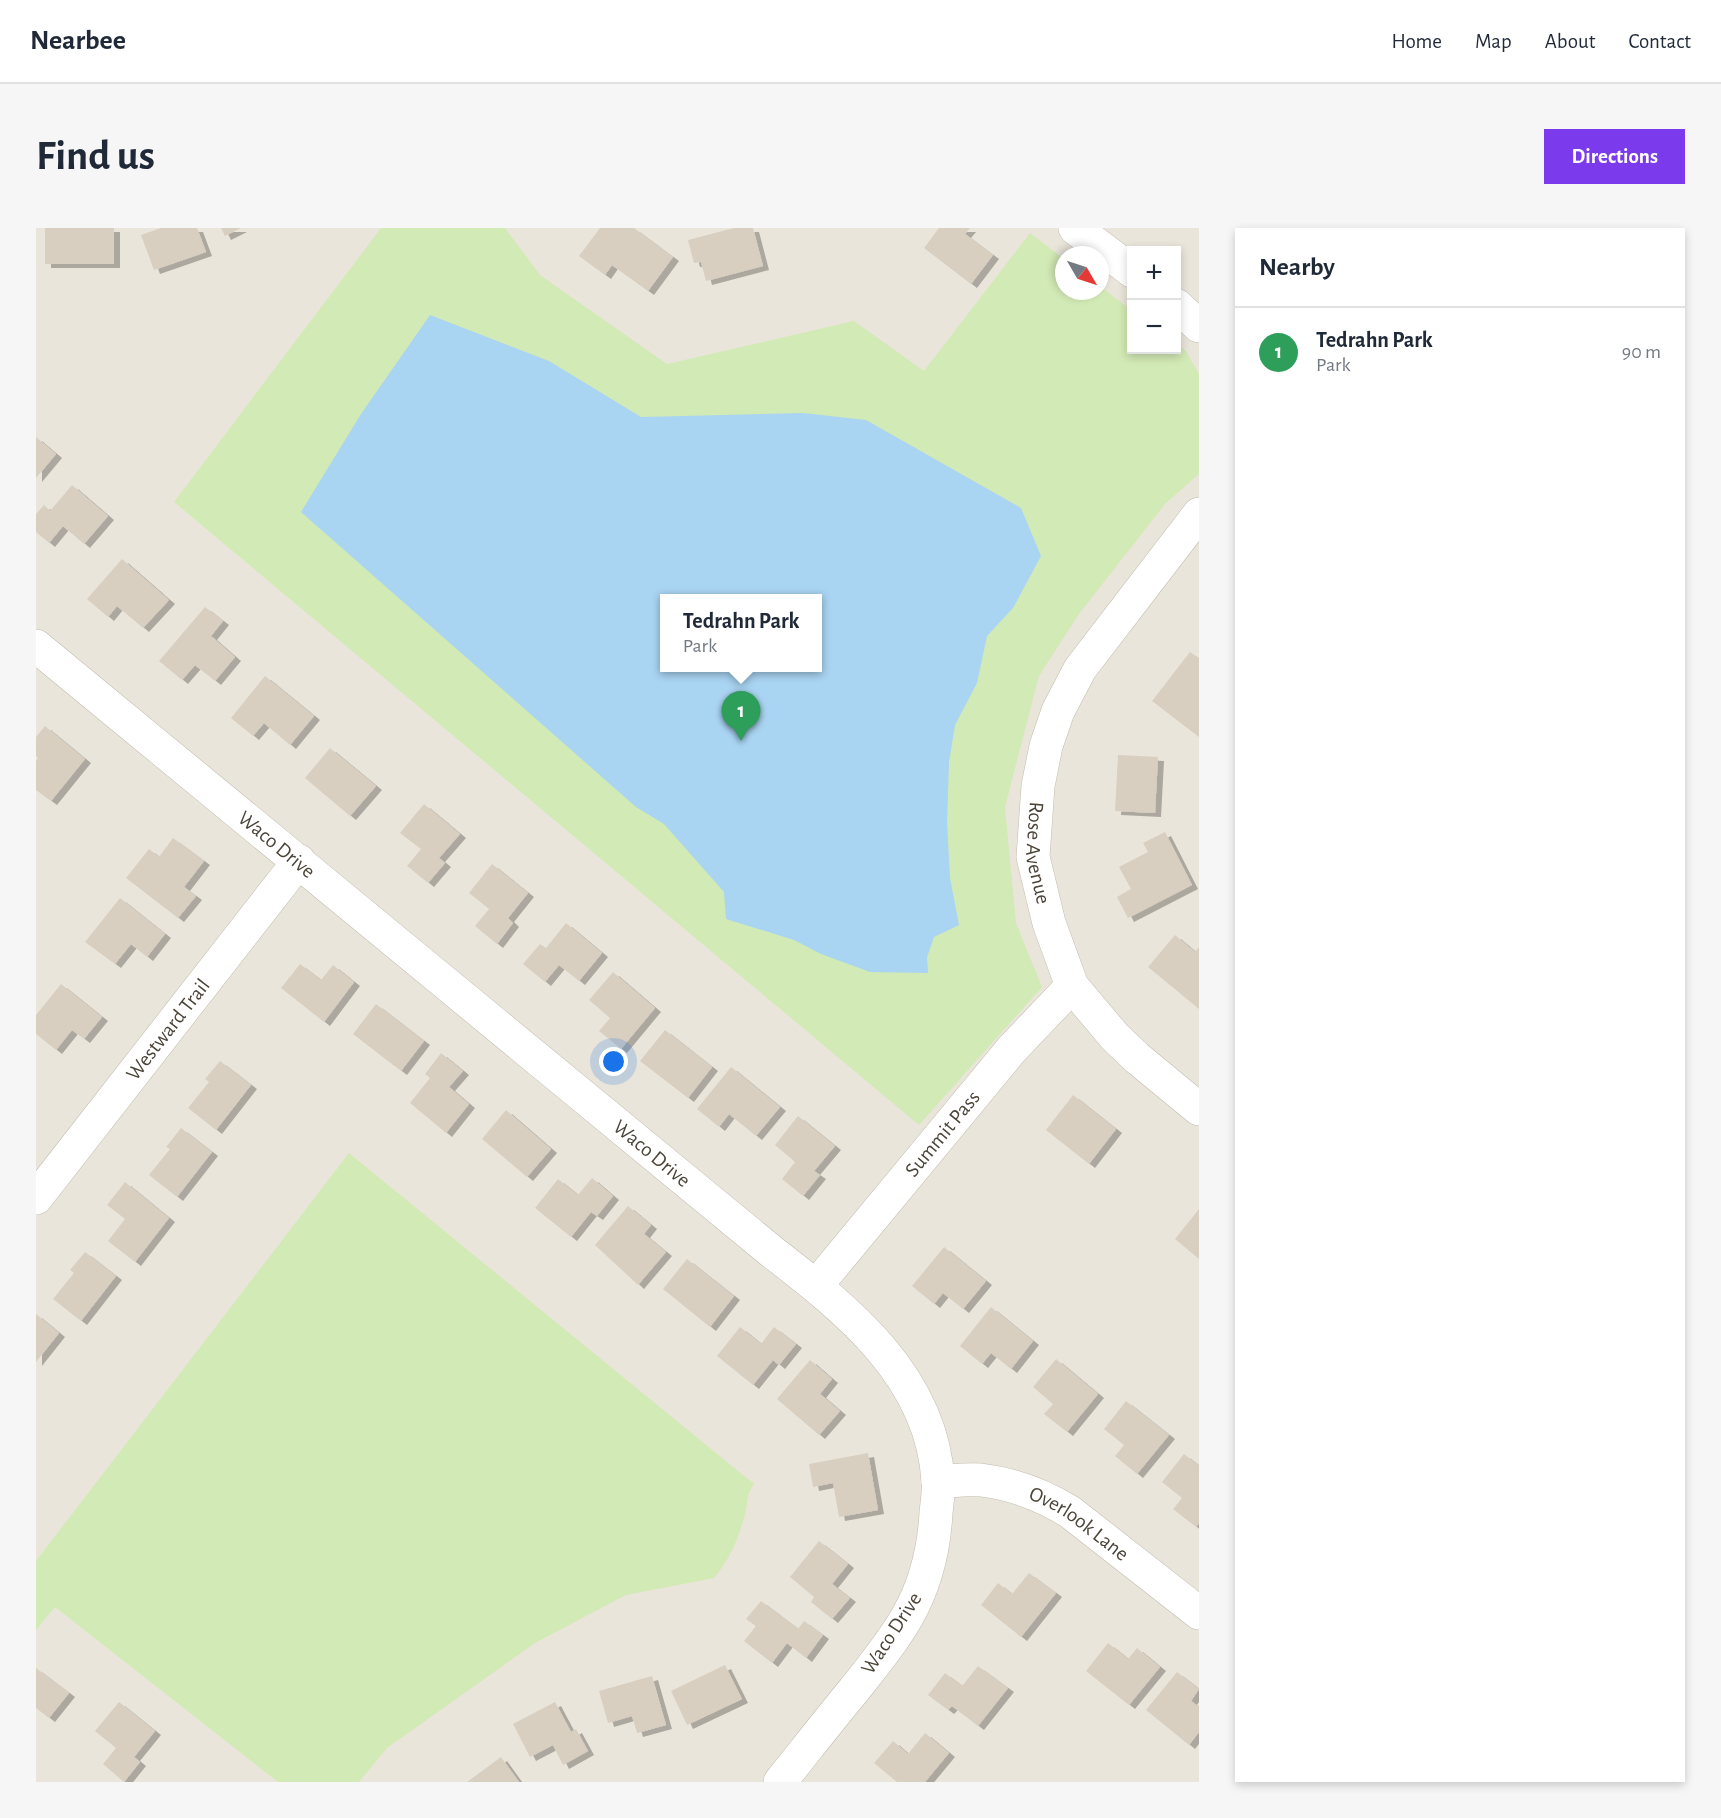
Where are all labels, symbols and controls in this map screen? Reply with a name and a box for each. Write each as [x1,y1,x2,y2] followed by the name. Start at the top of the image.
[30,27,126,55] text: Nearbee
[1391,31,1442,52] text: Home
[1475,31,1512,52] text: Map
[1545,31,1595,52] text: About
[1628,31,1691,52] text: Contact
[1544,129,1685,184] button: Directions
[36,135,155,177] text: Find us
[1055,246,1109,300] north arrow
[1127,246,1181,354] map controls
[1127,246,1181,300] button: +
[1259,254,1335,280] text: Nearby
[1127,300,1181,354] button: −
[1316,329,1433,351] text: Tedrahn Park
[1275,342,1282,362] text: 1
[1622,342,1661,362] text: 90 m
[1316,355,1351,375] text: Park
[660,594,822,672] popup
[683,610,799,632] text: Tedrahn Park
[683,636,717,656] text: Park
[722,692,760,741] pin: 1
[1022,801,1054,906] street label: Rose Avenue
[234,807,319,882] street label: Waco Drive
[122,975,214,1084] street label: Westward Trail
[599,1047,628,1076] your location
[901,1087,984,1181] street label: Summit Pass
[609,1116,694,1191] street label: Waco Drive
[1026,1483,1133,1565] street label: Overlook Lane
[857,1589,926,1678] street label: Waco Drive

